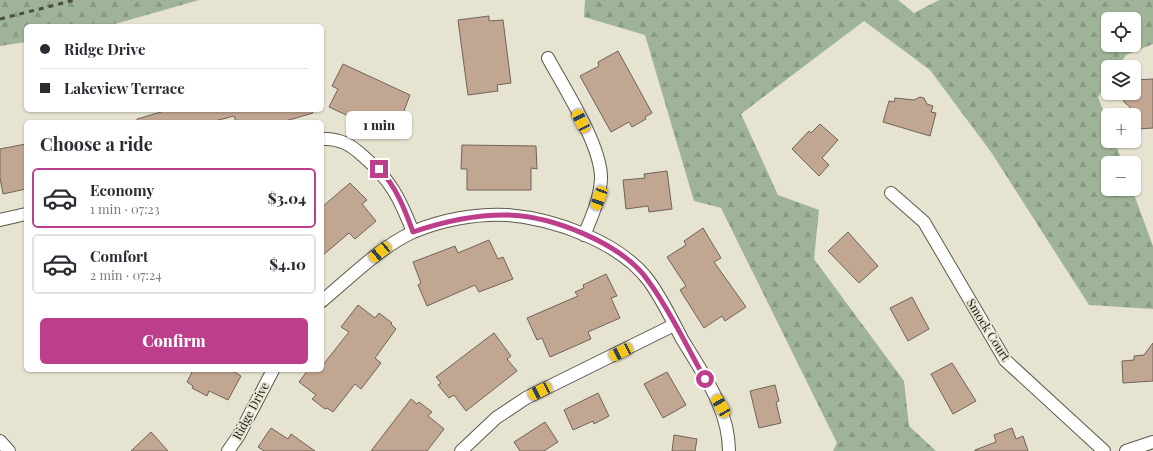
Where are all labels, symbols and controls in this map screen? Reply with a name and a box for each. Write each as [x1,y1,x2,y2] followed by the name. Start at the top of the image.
[1101,12,1141,196] map controls
[1101,12,1141,52] button: locate
[64,39,145,59] text: Ridge Drive
[1101,60,1141,100] button: layers
[64,78,185,98] text: Lakeview Terrace
[570,108,592,134] car
[1101,108,1141,148] button: +
[346,111,412,139] callout: 1 min
[363,116,395,133] text: 1 min
[40,132,153,156] text: Choose a ride
[1101,156,1141,196] button: −
[370,160,388,178] route end
[42,180,78,216] icon: car
[90,180,154,200] text: Economy
[589,185,609,211] car
[268,188,306,208] text: $3.04
[90,200,160,217] text: 1 min · 07:23
[367,240,393,264] car
[42,246,78,282] icon: car
[90,246,148,266] text: Comfort
[269,254,306,274] text: $4.10
[90,266,162,283] text: 2 min · 07:24
[963,295,1015,364] street label: Smock Court
[40,318,308,364] button: Confirm
[608,341,634,363] car
[696,370,714,388] route start
[228,379,272,442] street label: Ridge Drive
[527,380,553,402] car
[710,393,732,419] car

